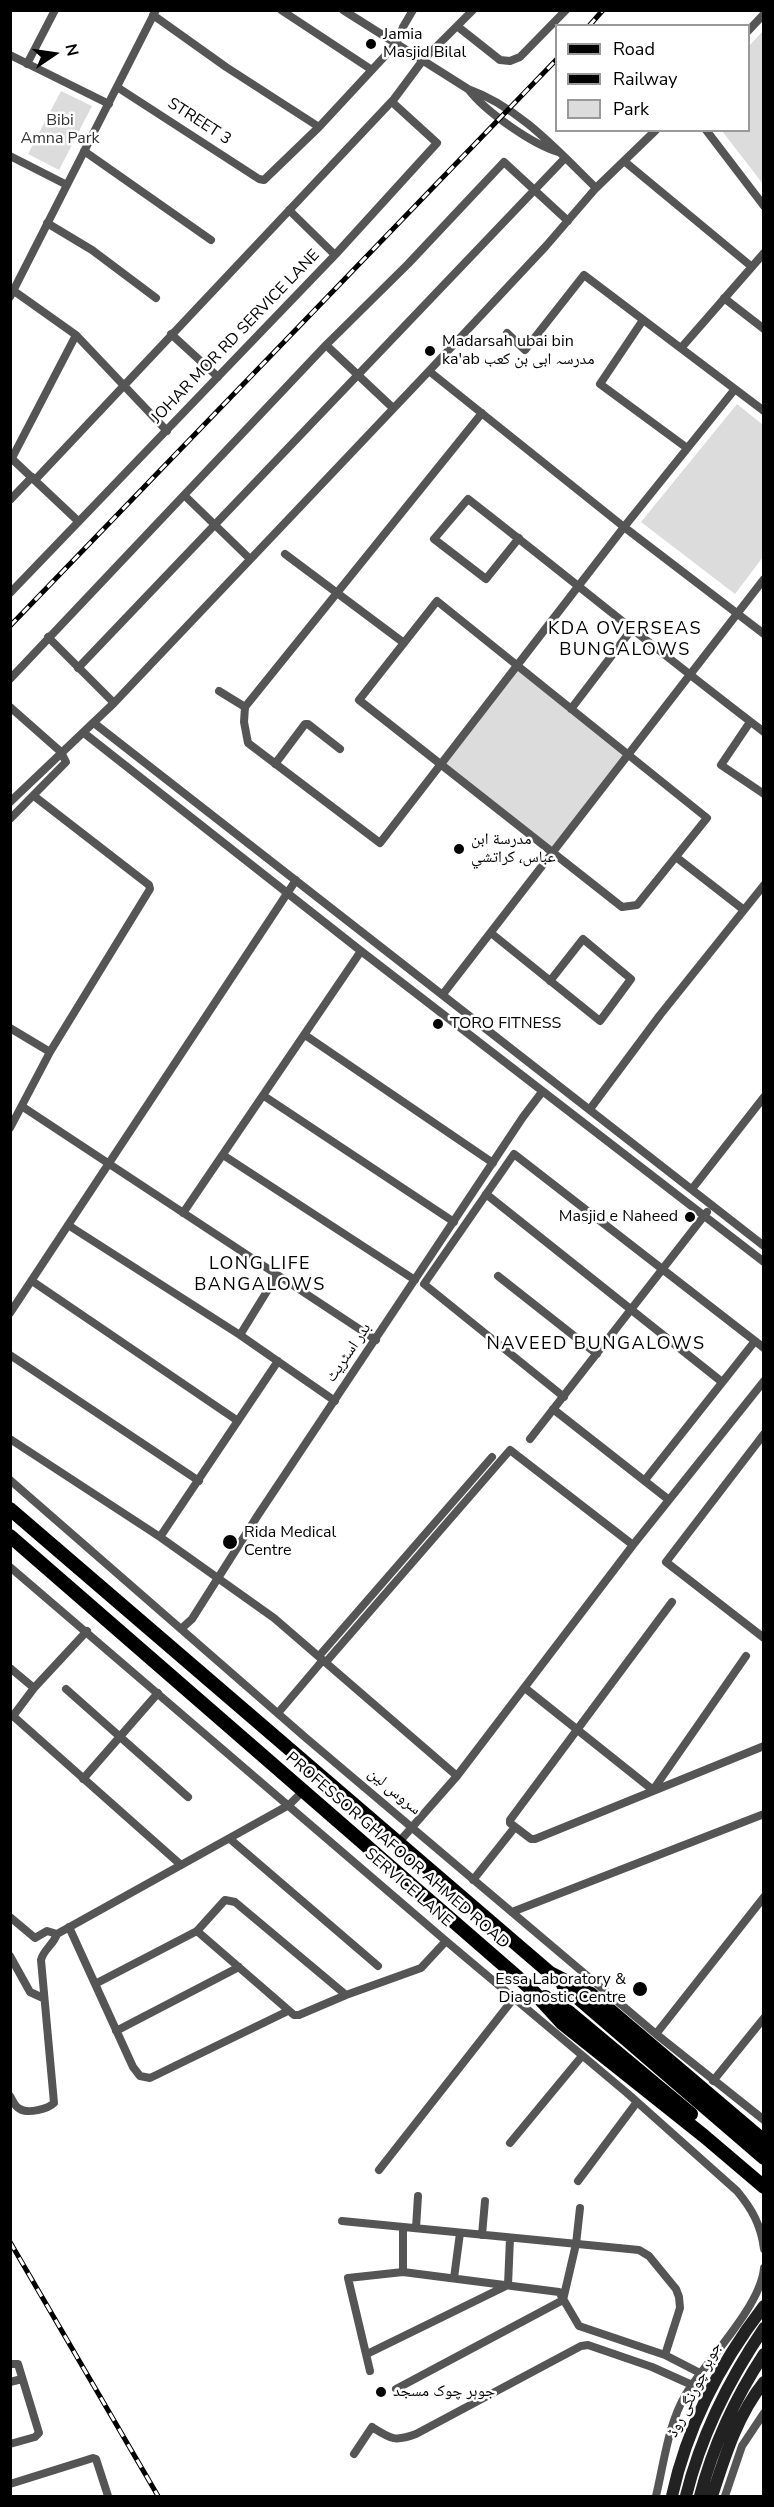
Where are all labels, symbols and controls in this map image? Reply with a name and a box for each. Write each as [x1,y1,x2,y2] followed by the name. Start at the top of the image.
[24,24,84,84] north arrow
[555,24,750,132] legend
[383,25,466,63] place label: Jamia Masjid Bilal
[364,37,378,51] marker: Jamia Masjid Bilal
[613,37,655,61] text: Road
[59,42,84,58] text: N
[613,67,678,91] text: Railway
[164,94,234,150] street label: STREET 3
[613,97,649,121] text: Park
[21,111,99,149] park label: Bibi Amna Park
[148,246,324,428] street label: JOHAR MOR RD SERVICE LANE
[442,332,594,370] place label: Madarsah ubai bin ka'ab مدرسہ ابی بن کعب
[423,344,437,358] marker: Madarsah ubai bin ka'ab مدرسہ ابی بن کعب
[548,619,702,662] district label: KDA OVERSEAS BUNGALOWS
[471,830,556,868] place label: مدرسة ابن عباس، كراتشي
[452,842,466,856] marker: مدرسة ابن عباس، كراتشي
[450,1014,561,1034] place label: TORO FITNESS
[431,1017,445,1031] marker: TORO FITNESS
[559,1207,678,1227] place label: Masjid e Naheed
[683,1210,697,1224] marker: Masjid e Naheed
[194,1254,326,1296] district label: LONG LIFE BANGALOWS
[322,1320,376,1386] street label: بدر اسٹریٹ
[487,1334,705,1356] district label: NAVEED BUNGALOWS
[244,1523,336,1561] place label: Rida Medical Centre
[221,1533,239,1551] marker: Rida Medical Centre
[281,1749,513,1953] street label: PROFESSOR GHAFOOR AHMED ROAD
[364,1764,424,1820] street label: سروس لین
[360,1845,456,1931] street label: SERVICE LANE
[495,1970,626,2008] place label: Essa Laboratory & Diagnostic Centre
[631,1980,649,1998] marker: Essa Laboratory & Diagnostic Centre
[664,2339,726,2441] street label: جوہر چورنگی روڈ
[393,2382,495,2402] place label: جوہر چوک مسجد
[374,2385,388,2399] marker: جوہر چوک مسجد

